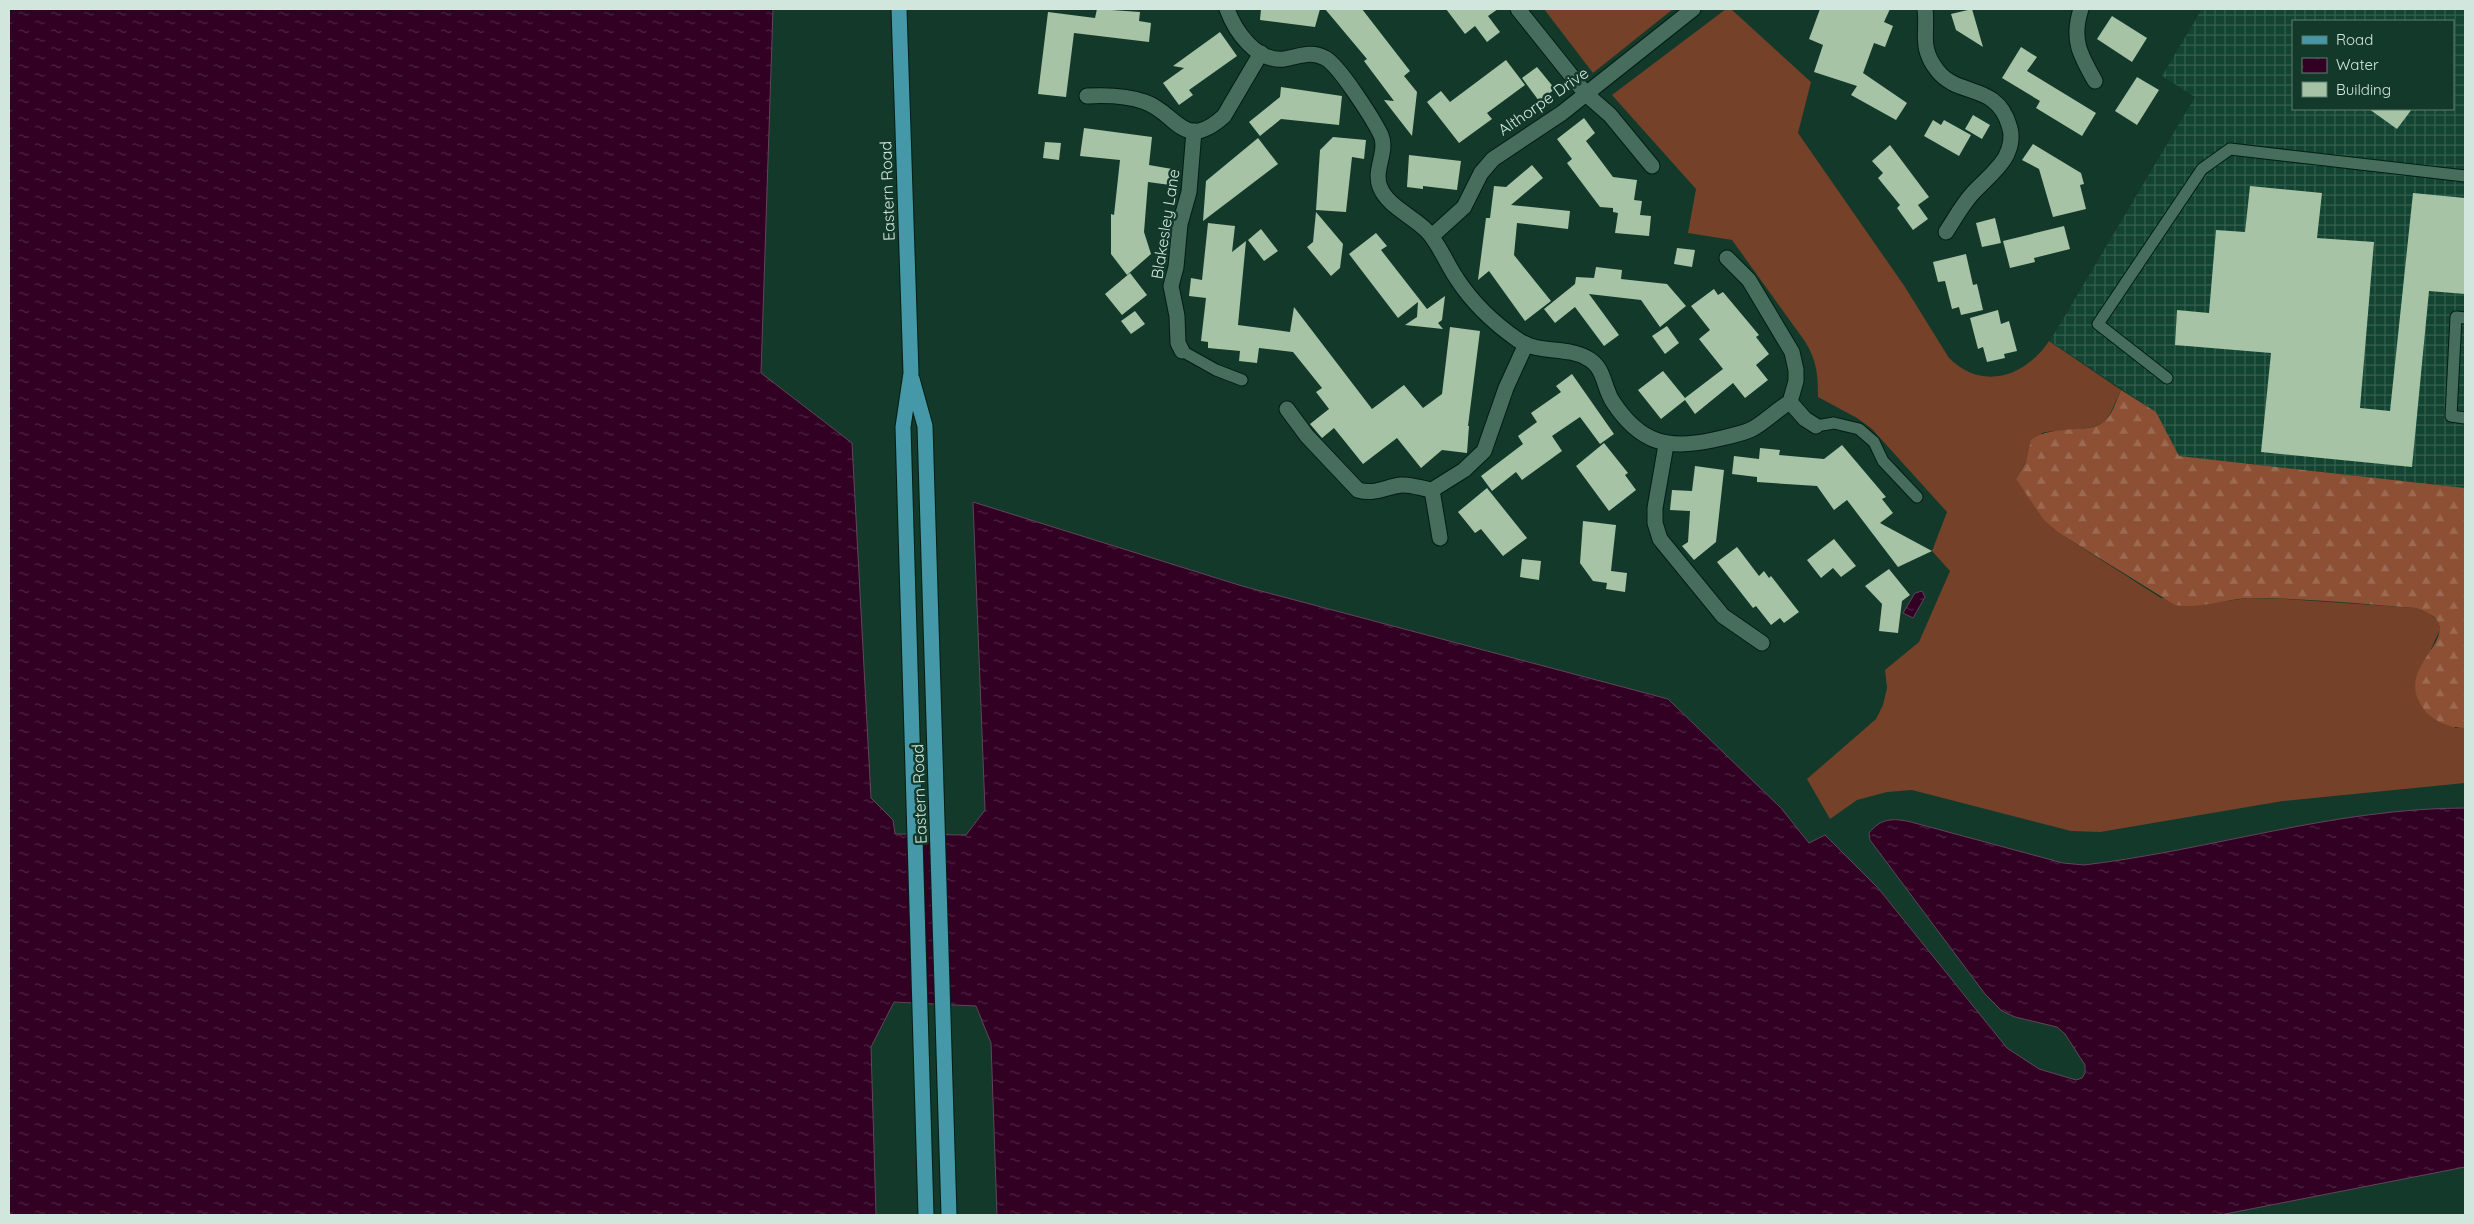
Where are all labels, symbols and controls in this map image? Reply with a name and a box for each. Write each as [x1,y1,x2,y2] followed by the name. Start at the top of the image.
[2292,20,2454,110] legend
[2336,30,2373,49] text: Road
[2336,55,2379,74] text: Water
[1494,62,1592,140] street label: Althorpe Drive
[2336,80,2391,99] text: Building
[875,141,899,241] street label: Eastern Road
[1146,168,1184,280] street label: Blakesley Lane
[907,744,931,844] street label: Eastern Road

